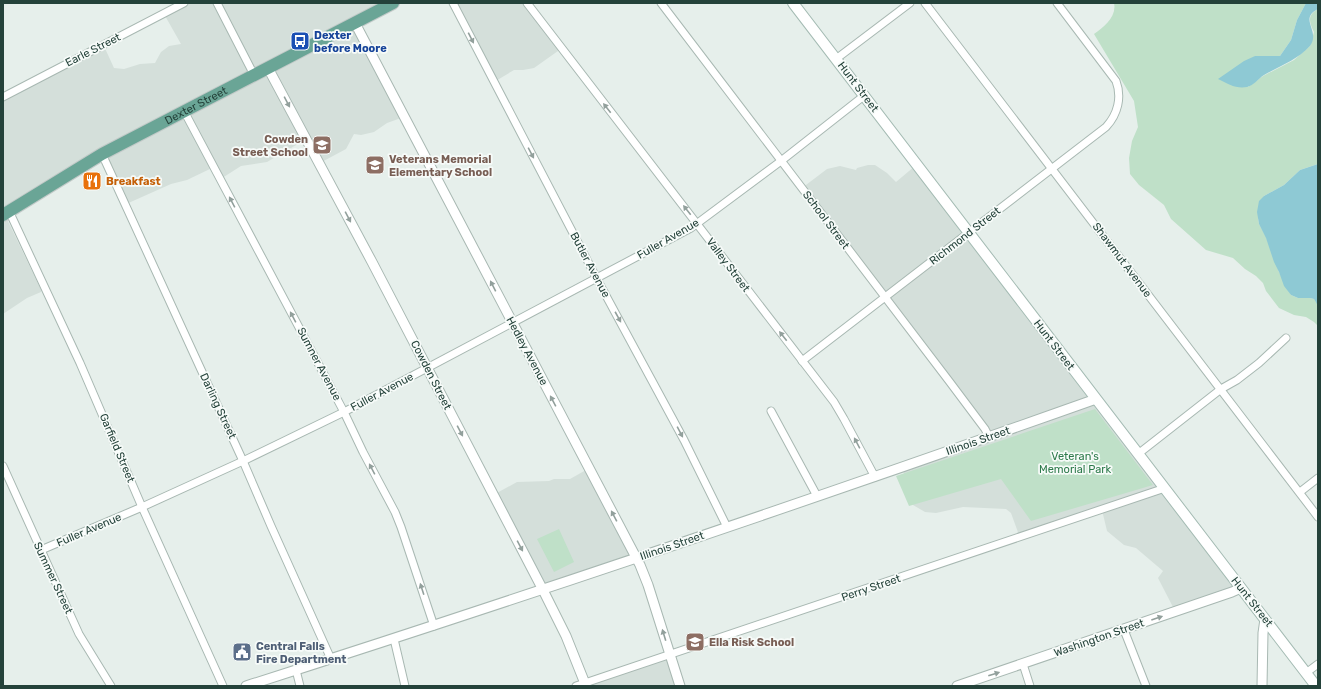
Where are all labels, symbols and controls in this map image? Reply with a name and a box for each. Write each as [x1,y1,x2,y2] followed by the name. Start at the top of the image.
[314,29,387,55] place label: Dexter before Moore
[63,30,123,69] street label: Earle Street
[289,30,311,52] bus stop icon: Dexter before Moore
[468,32,474,43] one-way arrow
[835,59,882,115] street label: Hunt Street
[162,83,230,127] street label: Dexter Street
[283,96,290,108] one-way arrow
[603,102,611,113] one-way arrow
[233,133,308,159] place label: Cowden Street School
[311,134,333,156] school or university icon: Cowden Street School
[528,147,534,159] one-way arrow
[389,153,492,179] place label: Veterans Memorial Elementary School
[364,154,386,176] school or university icon: Veterans Memorial Elementary School
[81,170,103,192] restaurant icon: Breakfast
[106,175,161,188] place label: Breakfast
[800,188,852,252] street label: School Street
[229,196,235,207] one-way arrow
[927,204,1004,268] street label: Richmond Street
[682,205,691,216] one-way arrow
[345,211,351,223] one-way arrow
[635,216,701,262] street label: Fuller Avenue
[1090,220,1154,300] street label: Shawmut Avenue
[567,230,613,300] street label: Butler Avenue
[703,235,753,295] street label: Valley Street
[489,280,496,292] one-way arrow
[289,311,296,322] one-way arrow
[614,312,621,323] one-way arrow
[503,314,551,388] street label: Hedley Avenue
[1031,317,1078,373] street label: Hunt Street
[294,325,344,403] street label: Sumner Avenue
[778,331,787,342] one-way arrow
[408,338,454,412] street label: Cowden Street
[348,370,416,414] street label: Fuller Avenue
[197,371,239,442] street label: Darling Street
[550,395,556,407] one-way arrow
[97,412,138,485] street label: Garfield Street
[944,424,1012,458] street label: Illinois Street
[456,426,463,437] one-way arrow
[676,426,683,438] one-way arrow
[853,437,860,448] one-way arrow
[1039,450,1111,476] park label: Veteran's Memorial Park
[369,463,375,475] one-way arrow
[55,510,123,550] street label: Fuller Avenue
[611,510,617,522] one-way arrow
[638,529,706,563] street label: Illinois Street
[31,540,76,617] street label: Summer Street
[517,541,523,552] one-way arrow
[840,572,903,604] street label: Perry Street
[1228,574,1276,630] street label: Hunt Street
[419,582,425,594] one-way arrow
[1151,615,1163,621] one-way arrow
[1052,616,1147,660] street label: Washington Street
[661,629,667,641] one-way arrow
[684,631,706,653] school or university icon: Ella Risk School
[709,636,794,649] place label: Ella Risk School
[256,640,347,666] place label: Central Falls Fire Department
[231,641,253,663] public building icon: Central Falls Fire Department
[988,671,1000,677] one-way arrow

